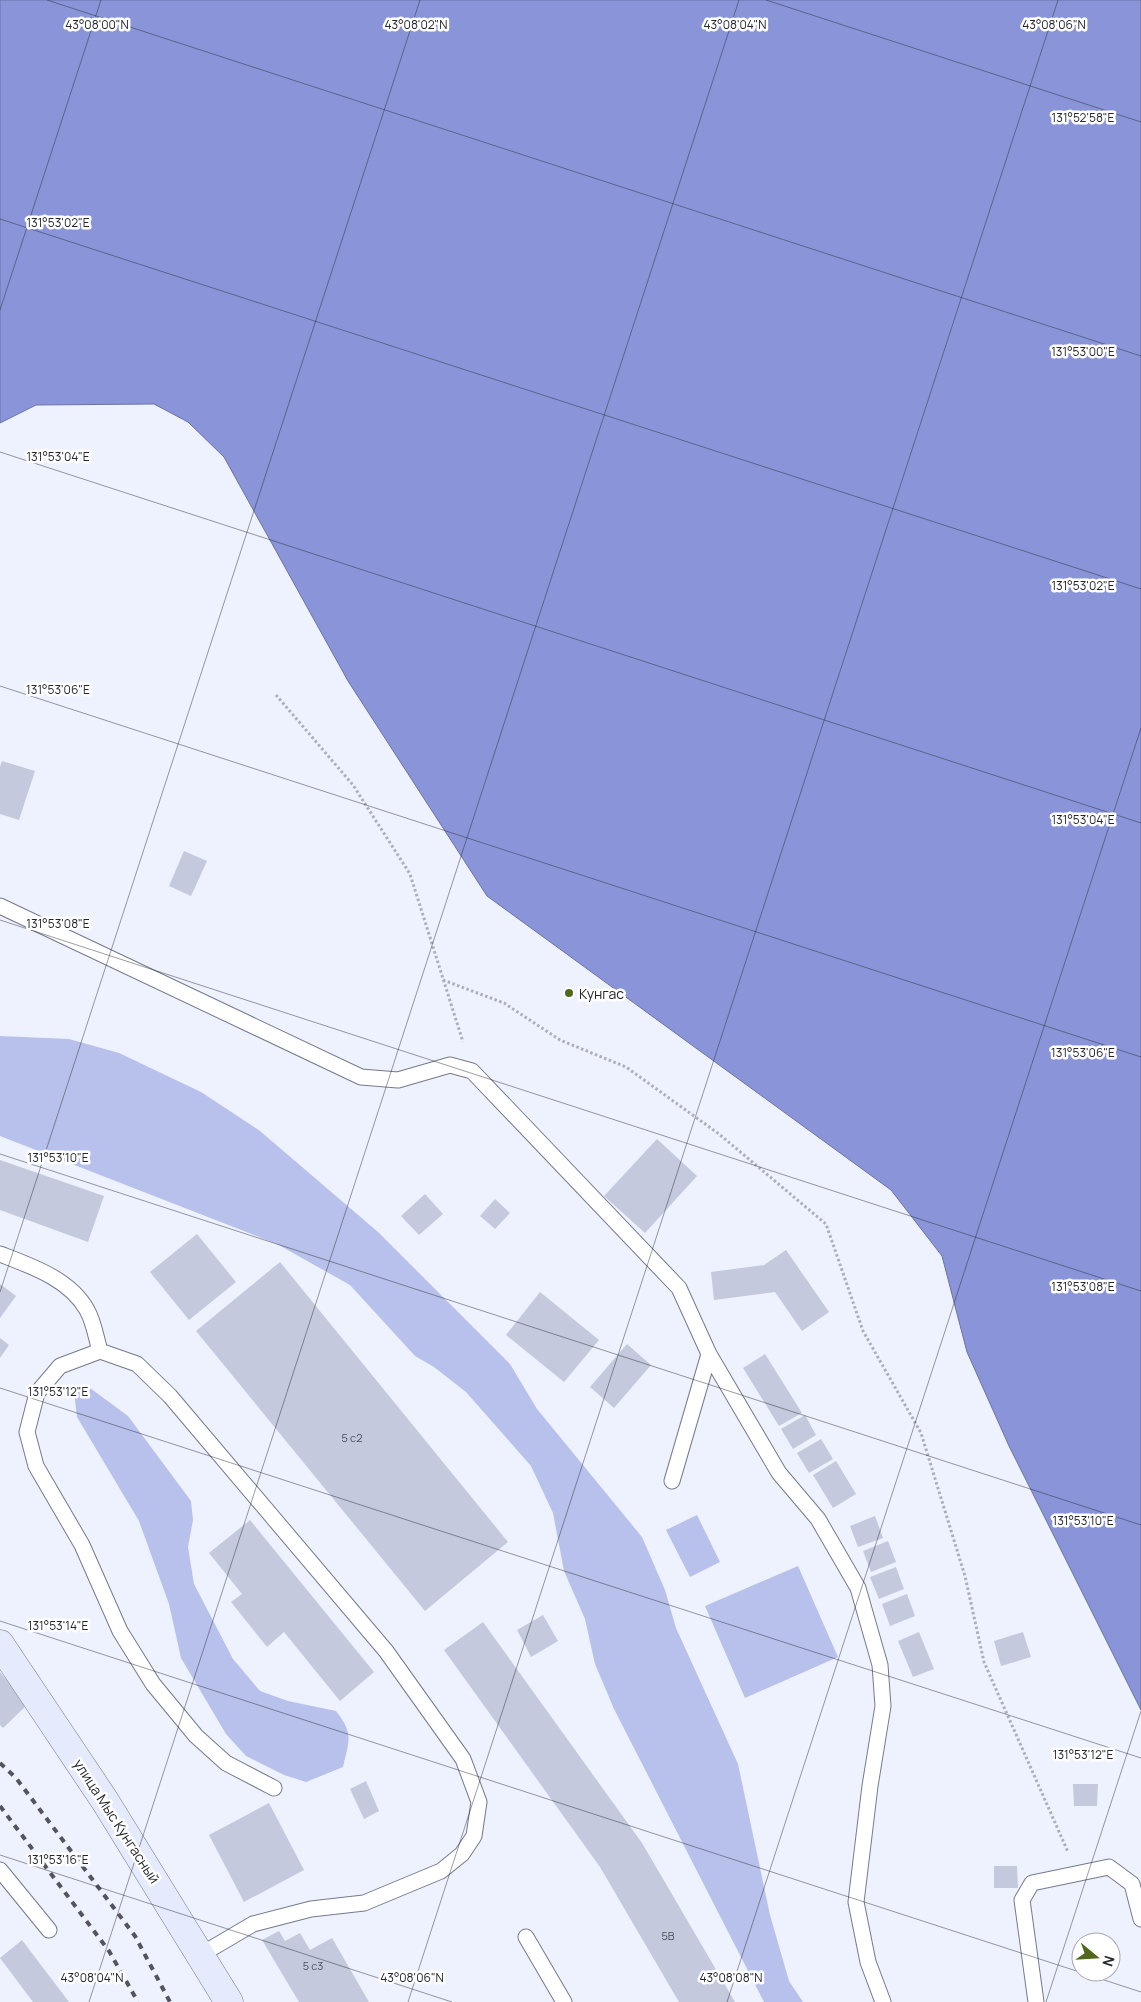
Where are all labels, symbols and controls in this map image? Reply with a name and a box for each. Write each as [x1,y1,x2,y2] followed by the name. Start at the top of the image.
[65,16,129,33] text: 43°08'00"N
[384,16,448,33] text: 43°08'02"N
[704,16,766,33] text: 43°08'04"N
[1022,16,1086,33] text: 43°08'06"N
[1052,109,1115,126] text: 131°52'58"E
[26,214,90,231] text: 131°53'02"E
[1051,343,1115,360] text: 131°53'00"E
[26,448,90,465] text: 131°53'04"E
[1051,577,1115,594] text: 131°53'02"E
[26,681,90,698] text: 131°53'06"E
[1051,811,1115,828] text: 131°53'04"E
[26,915,90,932] text: 131°53'08"E
[579,984,624,1003] place label: Кунгас
[563,987,575,999] marker: Кунгас
[1051,1044,1115,1061] text: 131°53'06"E
[27,1149,89,1166] text: 131°53'10"E
[1051,1278,1115,1295] text: 131°53'08"E
[28,1383,88,1400] text: 131°53'12"E
[342,1430,362,1445] house number: 5 с2
[1052,1512,1114,1529] text: 131°53'10"E
[28,1617,88,1634] text: 131°53'14"E
[1053,1746,1113,1763] text: 131°53'12"E
[70,1755,164,1887] street label: улица Мыс Кунгасный
[27,1851,89,1868] text: 131°53'16"E
[661,1928,675,1943] house number: 5В
[1071,1932,1121,1982] north arrow
[1098,1953,1119,1969] text: N
[303,1958,323,1973] house number: 5 с3
[61,1969,123,1986] text: 43°08'04"N
[380,1969,444,1986] text: 43°08'06"N
[699,1969,763,1986] text: 43°08'08"N

